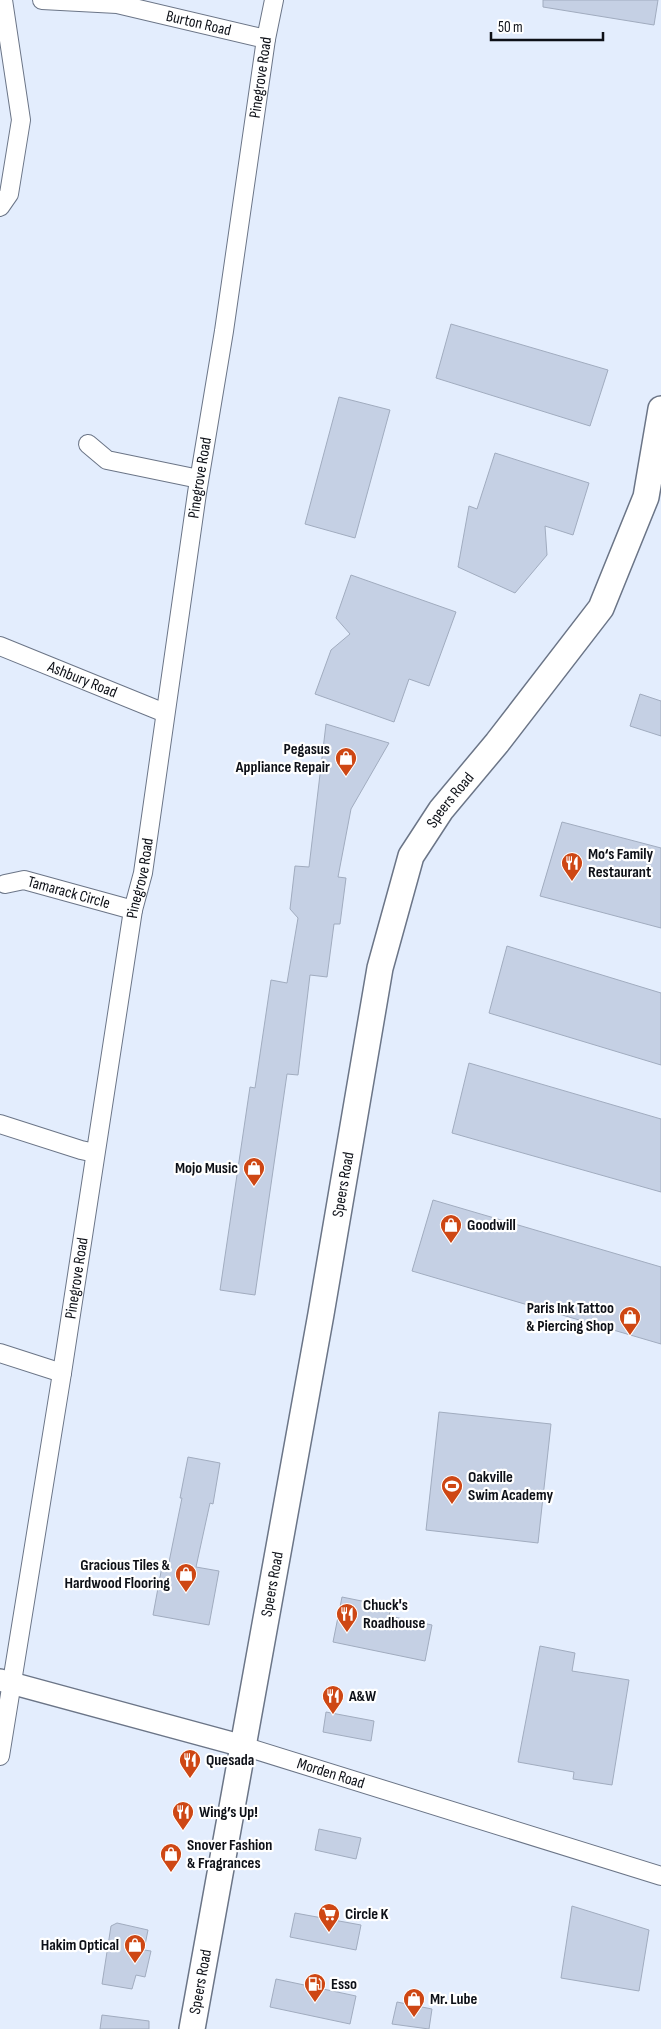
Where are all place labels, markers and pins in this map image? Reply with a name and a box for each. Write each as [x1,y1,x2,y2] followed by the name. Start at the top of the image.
[235,740,330,777] place label: Pegasus Appliance Repair
[334,746,358,777] shop icon: Pegasus Appliance Repair
[588,845,654,882] place label: Mo‘s Family Restaurant
[560,851,584,882] restaurant icon: Mo‘s Family Restaurant
[242,1156,266,1187] shop icon: Mojo Music
[175,1159,238,1178] place label: Mojo Music
[439,1213,463,1244] shop icon: Goodwill
[467,1216,516,1235] place label: Goodwill
[526,1299,614,1336] place label: Paris Ink Tattoo & Piercing Shop
[618,1305,642,1336] shop icon: Paris Ink Tattoo & Piercing Shop
[468,1468,553,1505] place label: Oakville Swim Academy
[440,1474,464,1505] sports icon: Oakville Swim Academy
[64,1556,170,1593] place label: Gracious Tiles & Hardwood Flooring
[174,1562,198,1593] shop icon: Gracious Tiles & Hardwood Flooring
[363,1596,425,1633] place label: Chuck's Roadhouse
[335,1602,359,1633] restaurant icon: Chuck's Roadhouse
[321,1684,345,1715] restaurant icon: A&W
[348,1687,377,1706] place label: A&W
[178,1748,202,1779] restaurant icon: Quesada
[206,1751,254,1770] place label: Quesada
[171,1800,195,1831] restaurant icon: Wing’s Up!
[199,1803,258,1822] place label: Wing’s Up!
[187,1836,272,1873] place label: Snover Fashion & Fragrances
[159,1842,183,1873] shop icon: Snover Fashion & Fragrances
[317,1902,341,1933] supermarket icon: Circle K
[345,1905,389,1924] place label: Circle K
[123,1933,147,1964] shop icon: Hakim Optical
[41,1936,119,1955] place label: Hakim Optical
[303,1972,327,2003] fuel station icon: Esso
[331,1975,357,1994] place label: Esso
[402,1987,426,2018] shop icon: Mr. Lube
[430,1990,478,2009] place label: Mr. Lube

